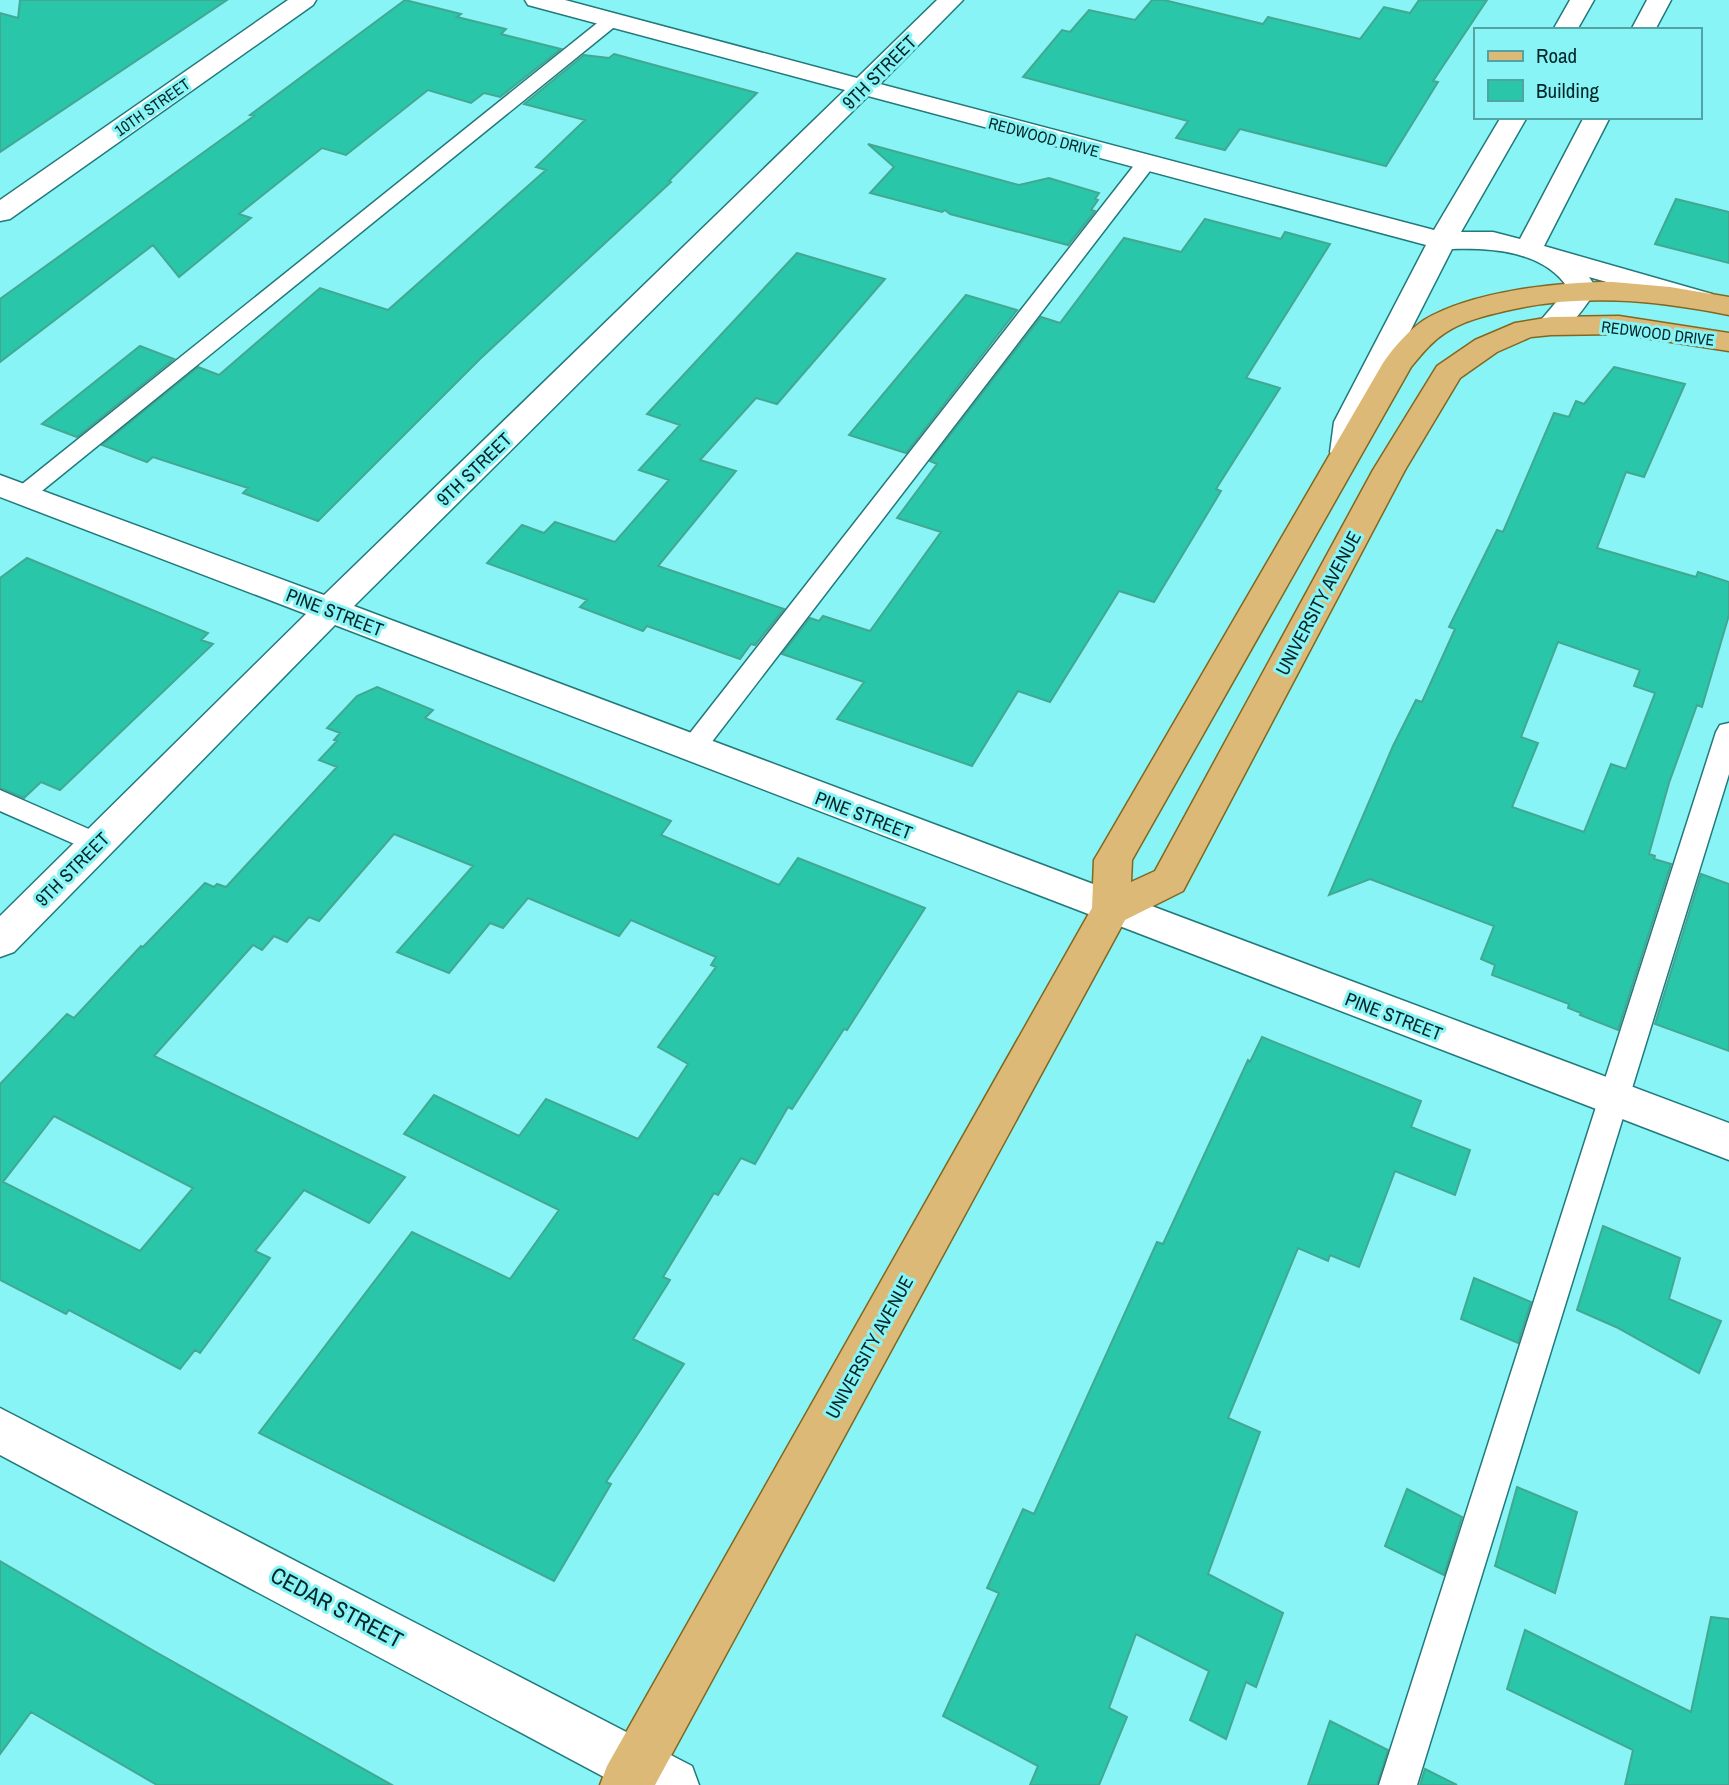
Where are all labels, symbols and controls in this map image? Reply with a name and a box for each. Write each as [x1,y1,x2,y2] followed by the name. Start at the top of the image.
[1474,28,1701,119] legend
[836,29,922,115] street label: 9TH STREET
[1536,41,1577,70] text: Road
[110,73,194,141] street label: 10TH STREET
[1536,76,1600,105] text: Building
[986,112,1102,162] street label: REDWOOD DRIVE
[1600,315,1716,351] street label: REDWOOD DRIVE
[431,426,518,511] street label: 9TH STREET
[1269,526,1367,680] street label: UNIVERSITY AVENUE
[283,582,388,643] street label: PINE STREET
[812,785,917,846] street label: PINE STREET
[29,826,115,912] street label: 9TH STREET
[1342,986,1447,1047] street label: PINE STREET
[819,1271,919,1423] street label: UNIVERSITY AVENUE
[265,1559,409,1655] street label: CEDAR STREET

